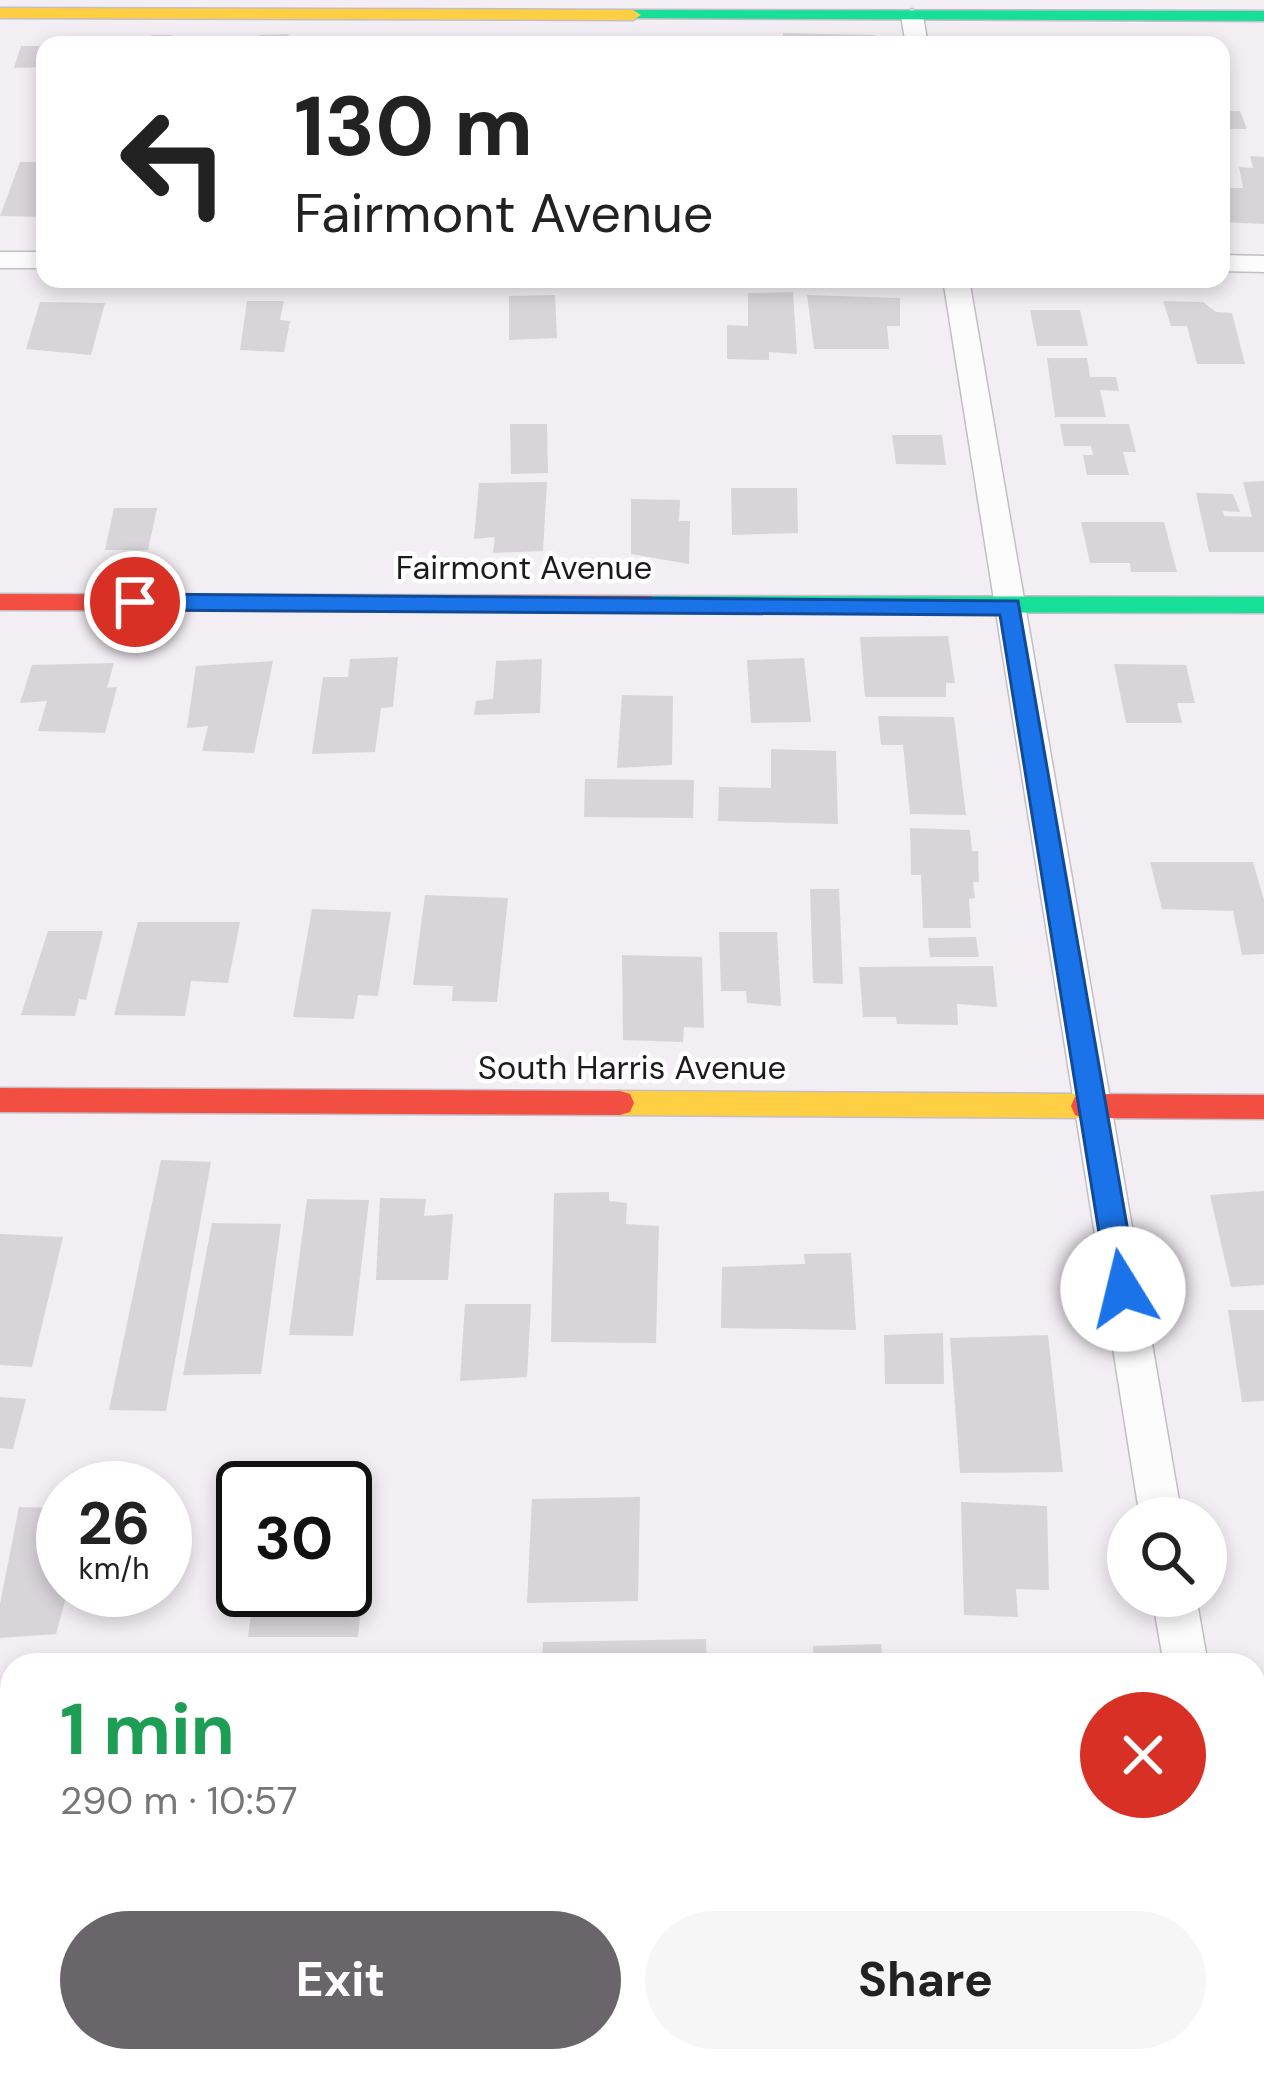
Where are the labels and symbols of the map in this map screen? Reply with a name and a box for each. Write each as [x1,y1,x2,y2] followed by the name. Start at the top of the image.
[396,546,652,589] street label: Fairmont Avenue
[84,551,186,653] pin
[478,1046,786,1089] street label: South Harris Avenue
[1060,1226,1186,1352] position arrow
[216,1461,372,1617] speed limit sign: 30

